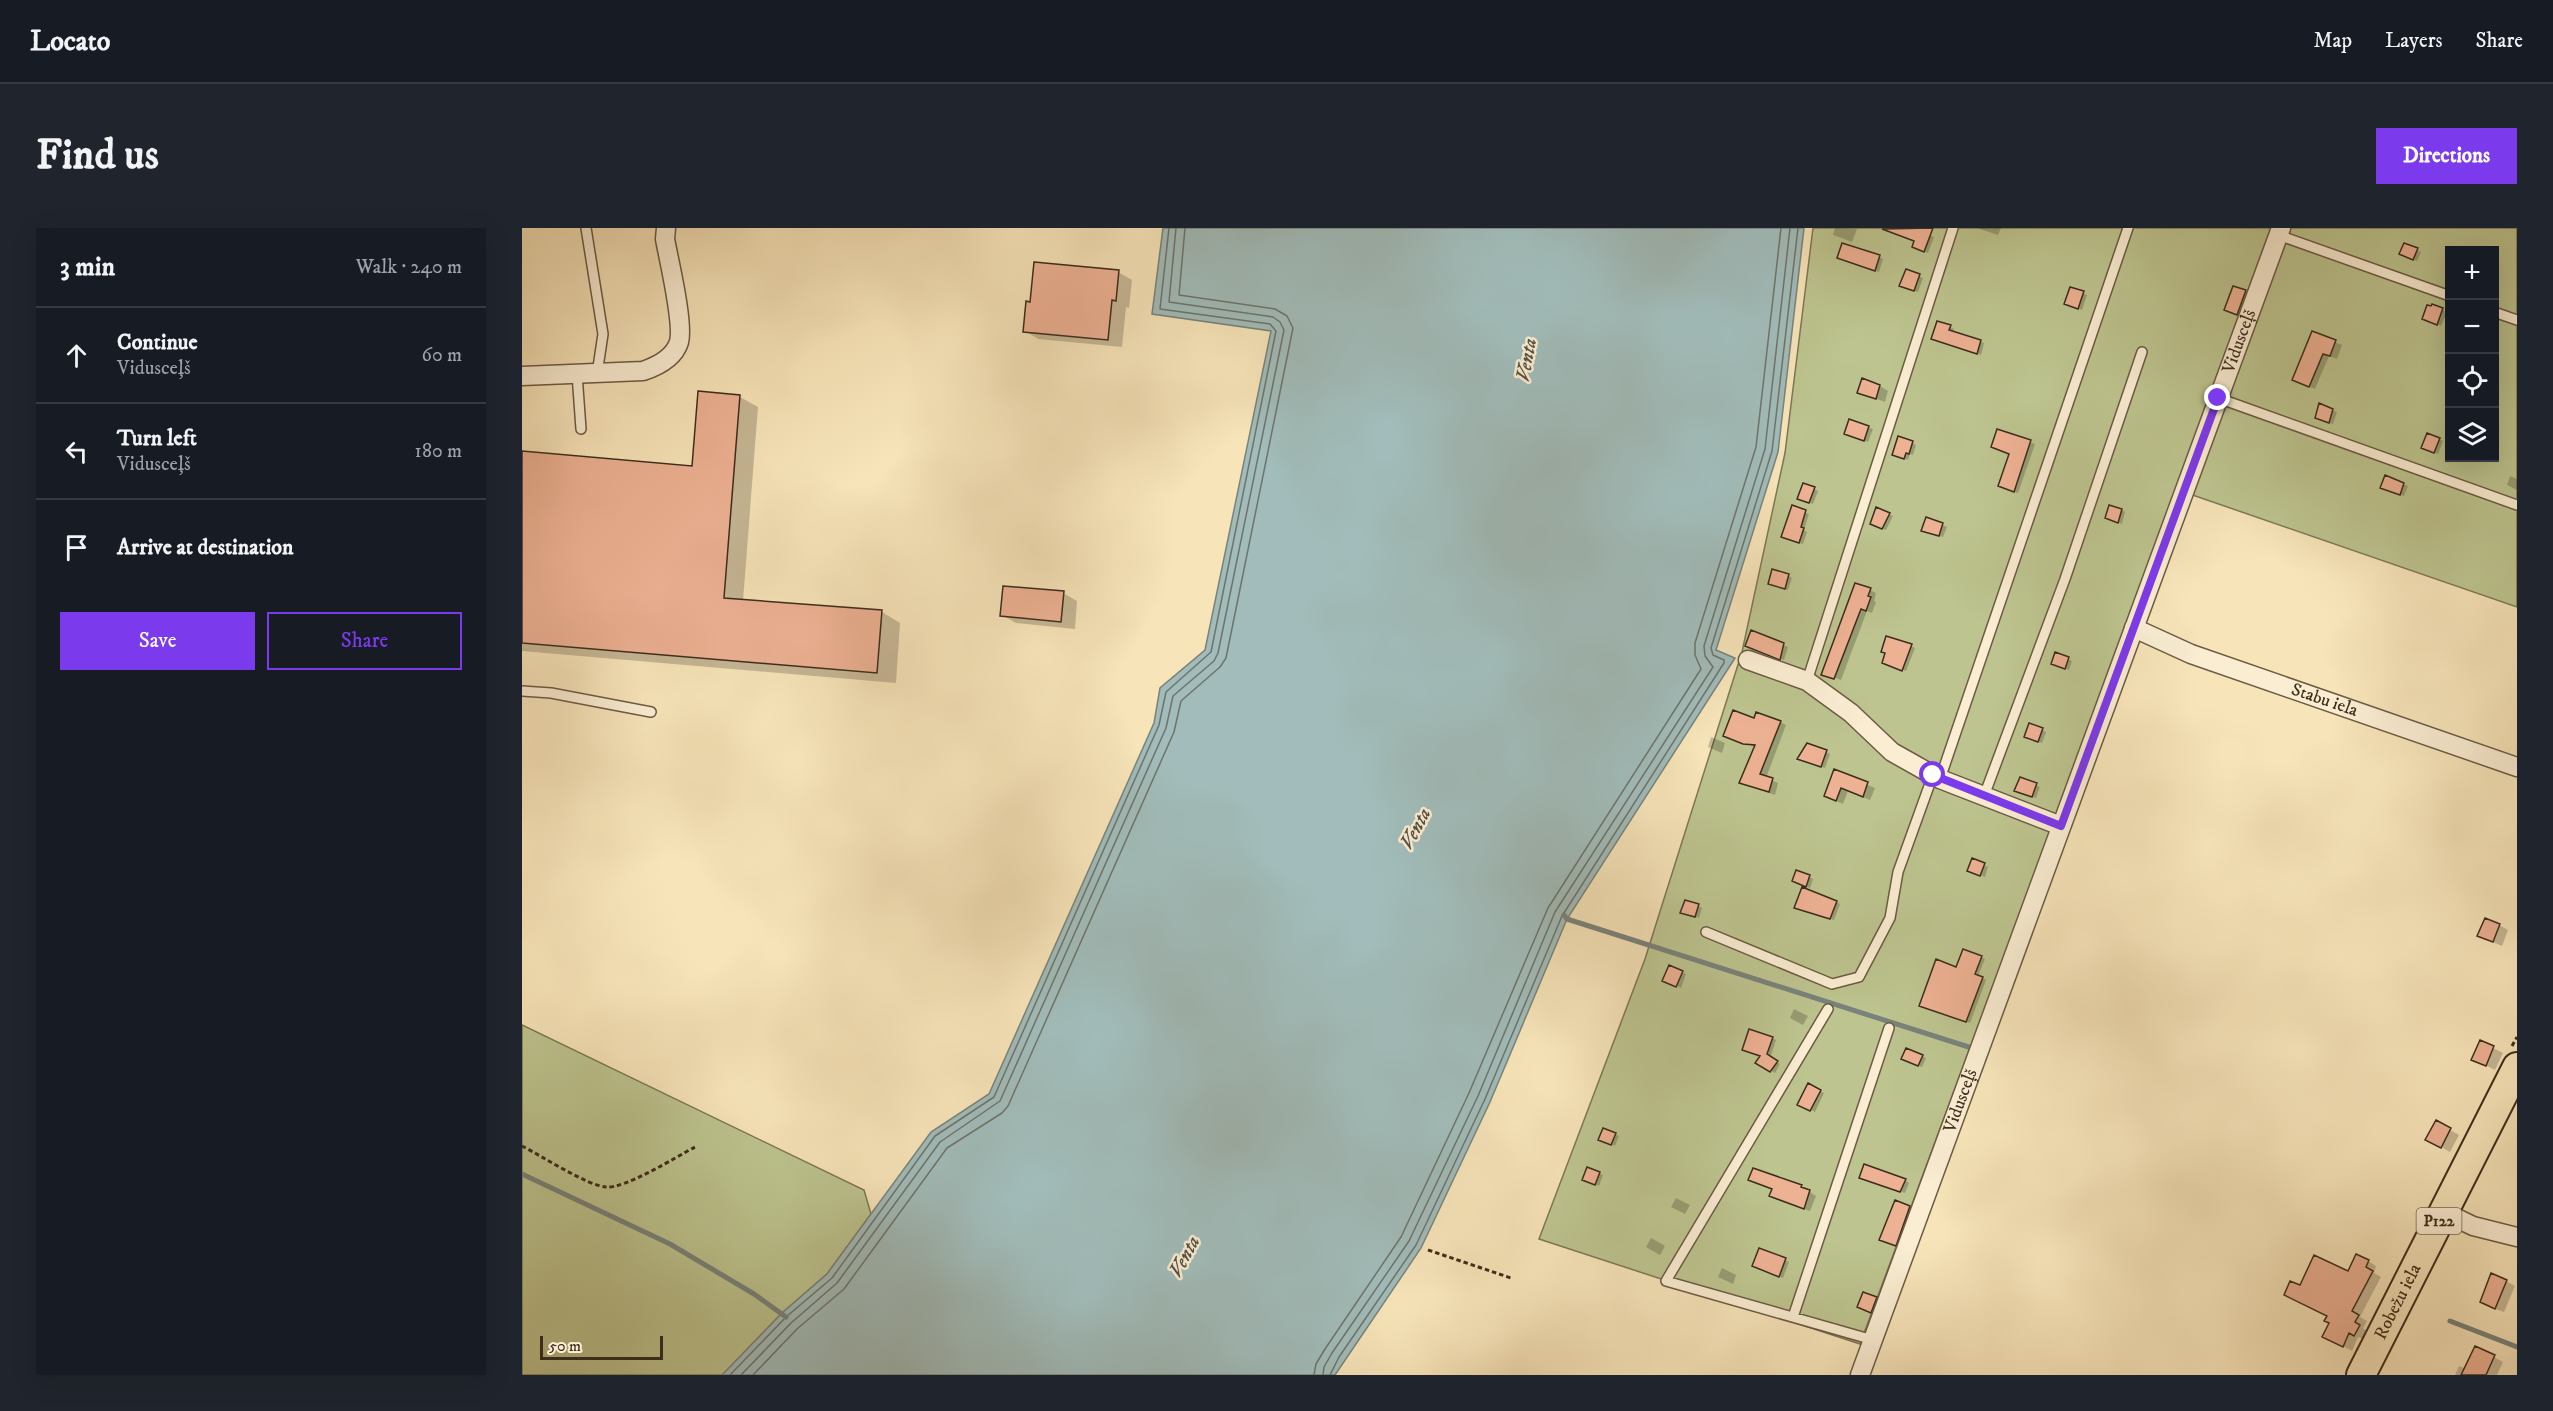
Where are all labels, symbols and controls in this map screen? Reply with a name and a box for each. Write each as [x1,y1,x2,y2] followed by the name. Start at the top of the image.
[30,24,110,59] text: Locato
[2313,28,2352,54] text: Map
[2385,28,2443,54] text: Layers
[2476,28,2523,54] text: Share
[2376,128,2517,184] button: Directions
[36,130,159,182] text: Find us
[2445,246,2499,462] map controls
[2445,246,2499,300] button: +
[60,251,115,284] text: 3 min
[356,255,462,280] text: Walk · 240 m
[2445,300,2499,354] button: −
[2217,307,2261,377] street label: Vidusceļš
[117,329,198,356] text: Continue
[1511,336,1543,384] water label: Venta
[60,339,93,372] icon: ahead
[422,343,462,368] text: 60 m
[2445,354,2499,408] button: locate
[117,356,191,381] text: Vidusceļš
[2204,384,2230,410] route end
[2445,408,2499,462] button: layers
[117,425,197,452] text: Turn left
[60,435,93,468] icon: left
[415,439,462,464] text: 180 m
[117,452,191,477] text: Vidusceļš
[60,531,93,564] icon: arrive
[117,534,294,561] text: Arrive at destination
[60,612,255,670] button: Save
[267,612,462,670] button: Share
[2288,679,2361,722] street label: Stabu iela
[1919,761,1945,787] route start
[1395,804,1437,854] water label: Venta
[1939,1066,1982,1137] street label: Vidusceļš
[2416,1208,2462,1234] road number: P122
[1164,1232,1206,1282] water label: Venta
[2370,1260,2427,1343] street label: Robežu iela
[540,1333,663,1360] scale bar
[549,1336,581,1356] text: 50 m

